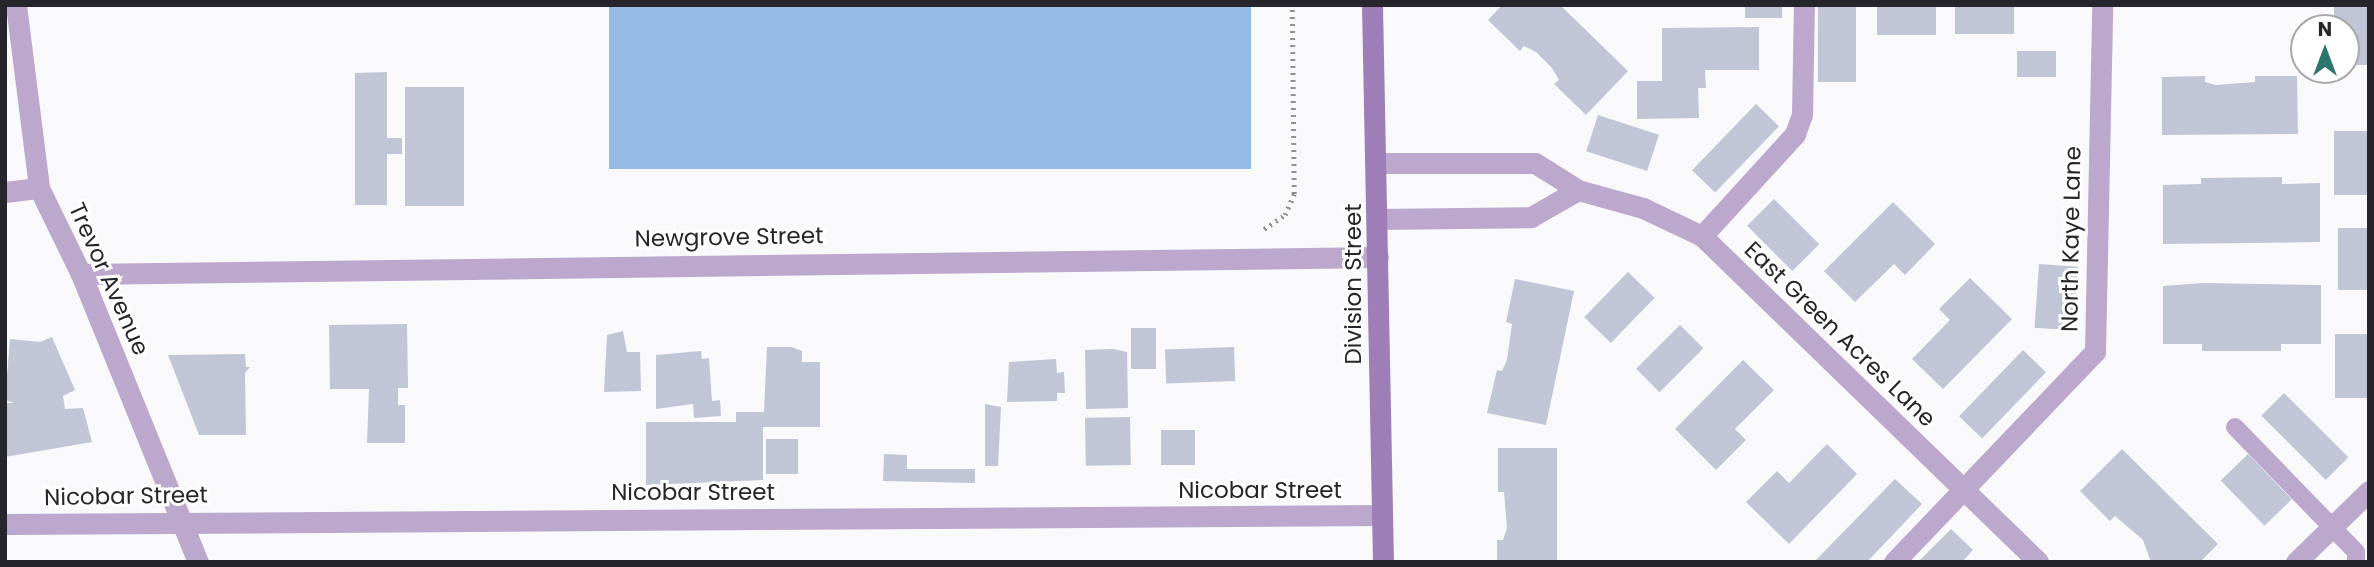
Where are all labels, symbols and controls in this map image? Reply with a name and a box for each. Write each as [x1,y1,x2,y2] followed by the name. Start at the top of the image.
[2290,14,2360,84] north arrow
[2318,16,2332,43] text: N
[2056,146,2086,332] street label: North Kaye Lane
[63,198,155,360] street label: Trevor Avenue
[1339,203,1367,365] street label: Division Street
[634,222,824,252] street label: Newgrove Street
[1739,236,1941,432] street label: East Green Acres Lane
[1178,476,1342,504] street label: Nicobar Street
[611,478,775,506] street label: Nicobar Street
[44,481,208,511] street label: Nicobar Street

